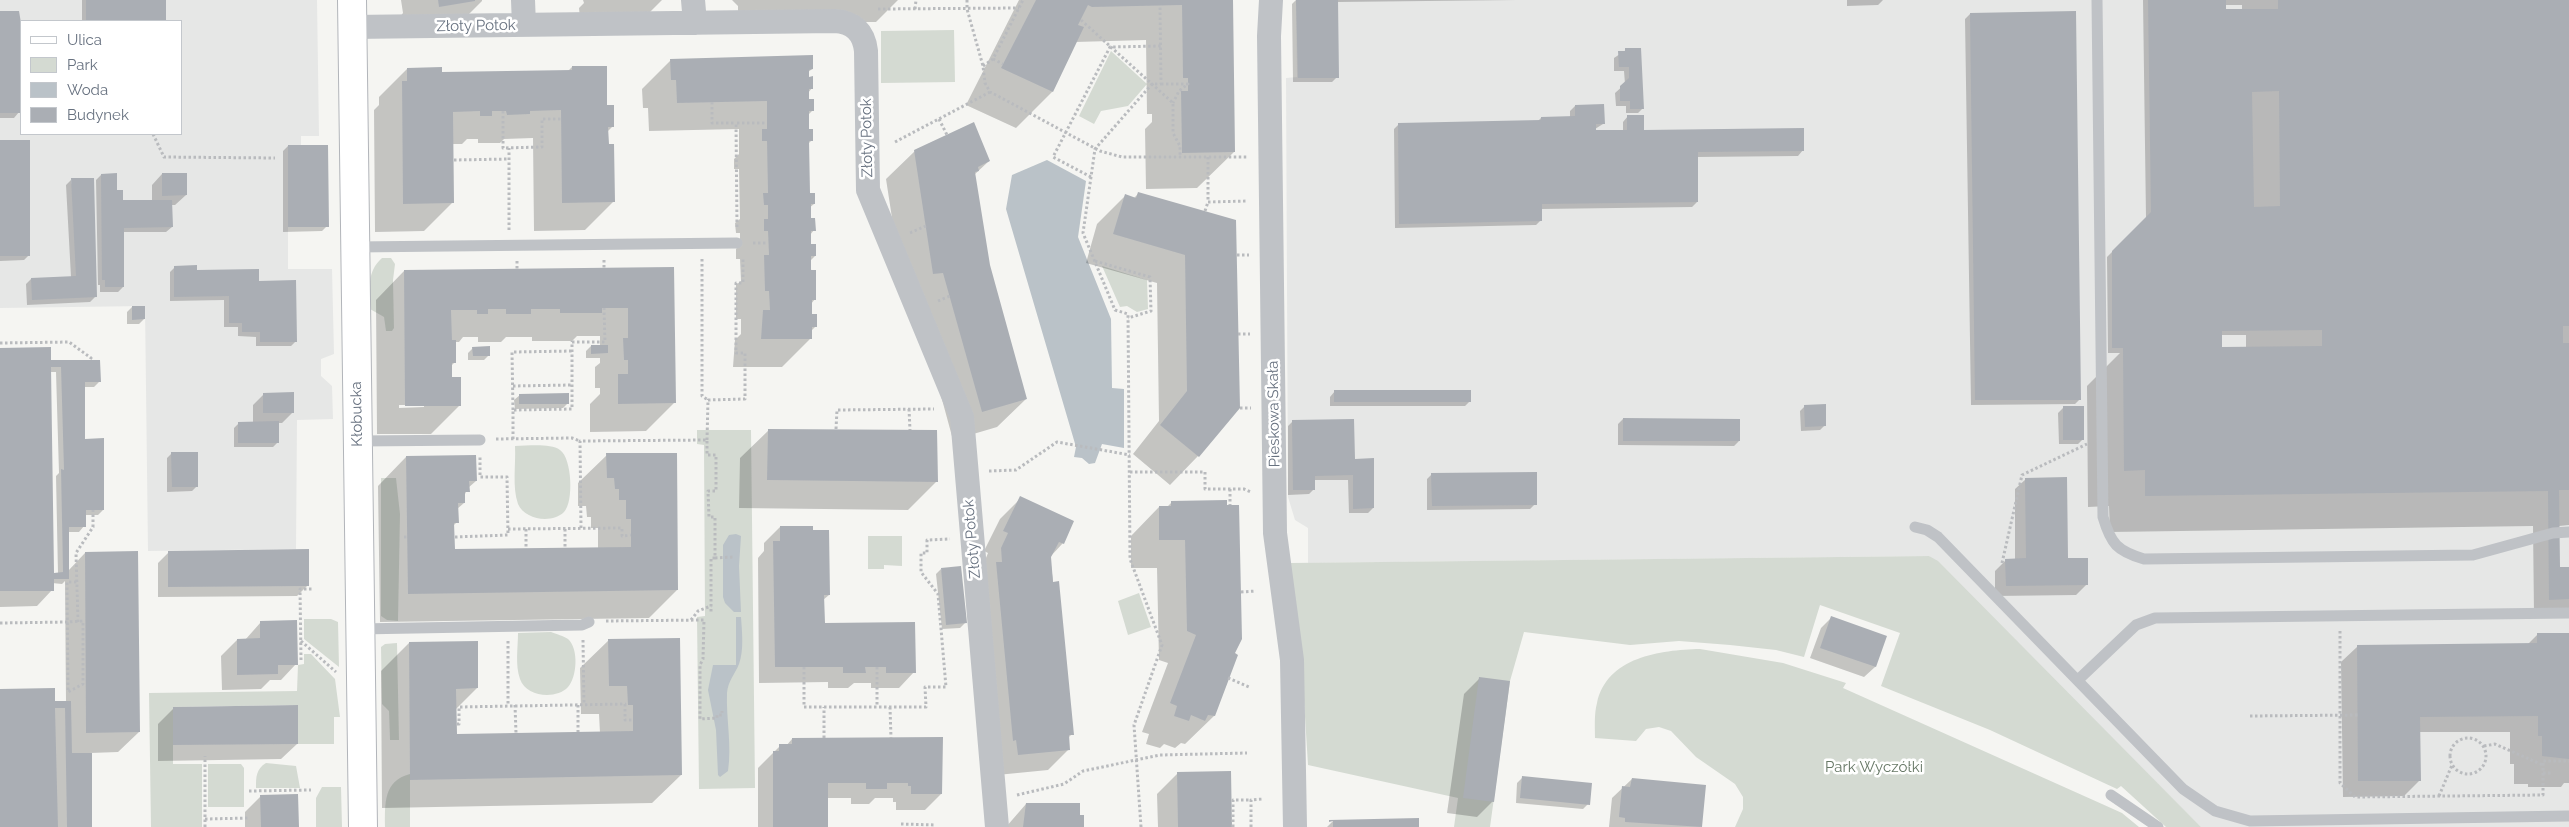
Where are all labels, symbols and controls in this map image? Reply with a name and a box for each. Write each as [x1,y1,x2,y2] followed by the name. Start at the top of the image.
[436,16,516,36] street label: Złoty Potok
[20,20,182,135] legend
[67,31,102,49] text: Ulica
[67,56,98,74] text: Park
[67,81,108,99] text: Woda
[857,98,877,178] street label: Złoty Potok
[67,106,129,124] text: Budynek
[1264,361,1284,467] street label: Pieskowa Skała
[347,381,367,447] street label: Kłobucka
[960,499,984,579] street label: Złoty Potok
[1825,758,1923,776] park label: Park Wyczółki

